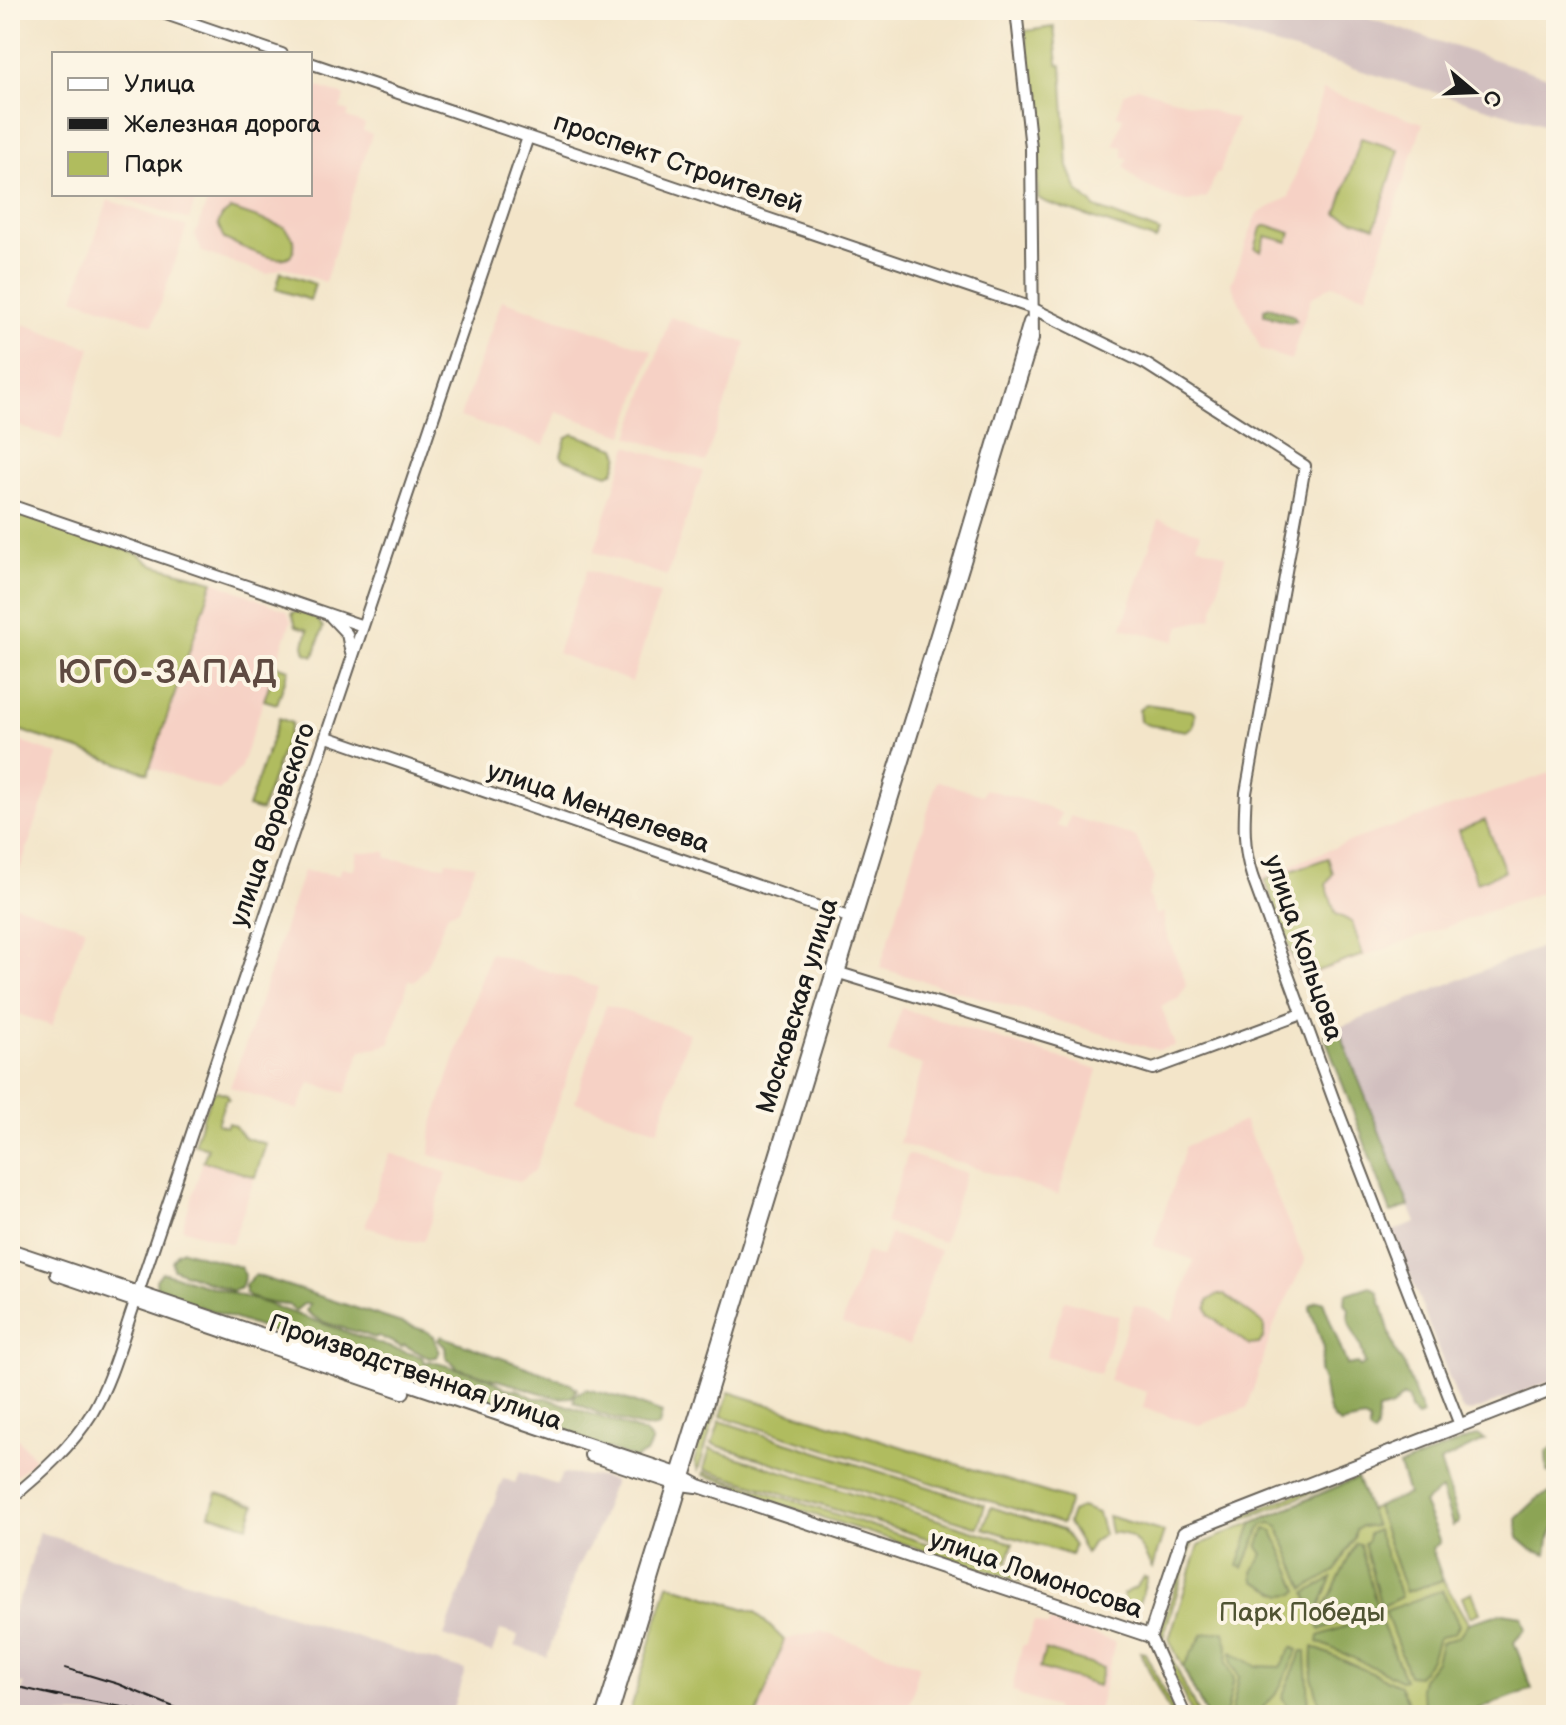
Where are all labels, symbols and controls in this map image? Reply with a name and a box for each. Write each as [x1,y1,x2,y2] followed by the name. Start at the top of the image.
[52,52,312,196] legend
[1434,52,1514,132] north arrow
[124,70,195,99] text: Улица
[1476,86,1507,110] text: С
[549,107,807,221] street label: проспект Строителей
[124,110,321,139] text: Железная дорога
[124,150,183,179] text: Парк
[58,652,278,693] district label: ЮГО-ЗАПАД
[224,719,322,931] street label: улица Воровского
[483,755,713,861] street label: улица Менделеева
[1257,851,1349,1045] street label: улица Кольцова
[750,895,846,1117] street label: Московская улица
[264,1308,566,1438] street label: Производственная улица
[925,1524,1147,1626] street label: улица Ломоносова
[1219,1598,1385,1629] park label: Парк Победы

